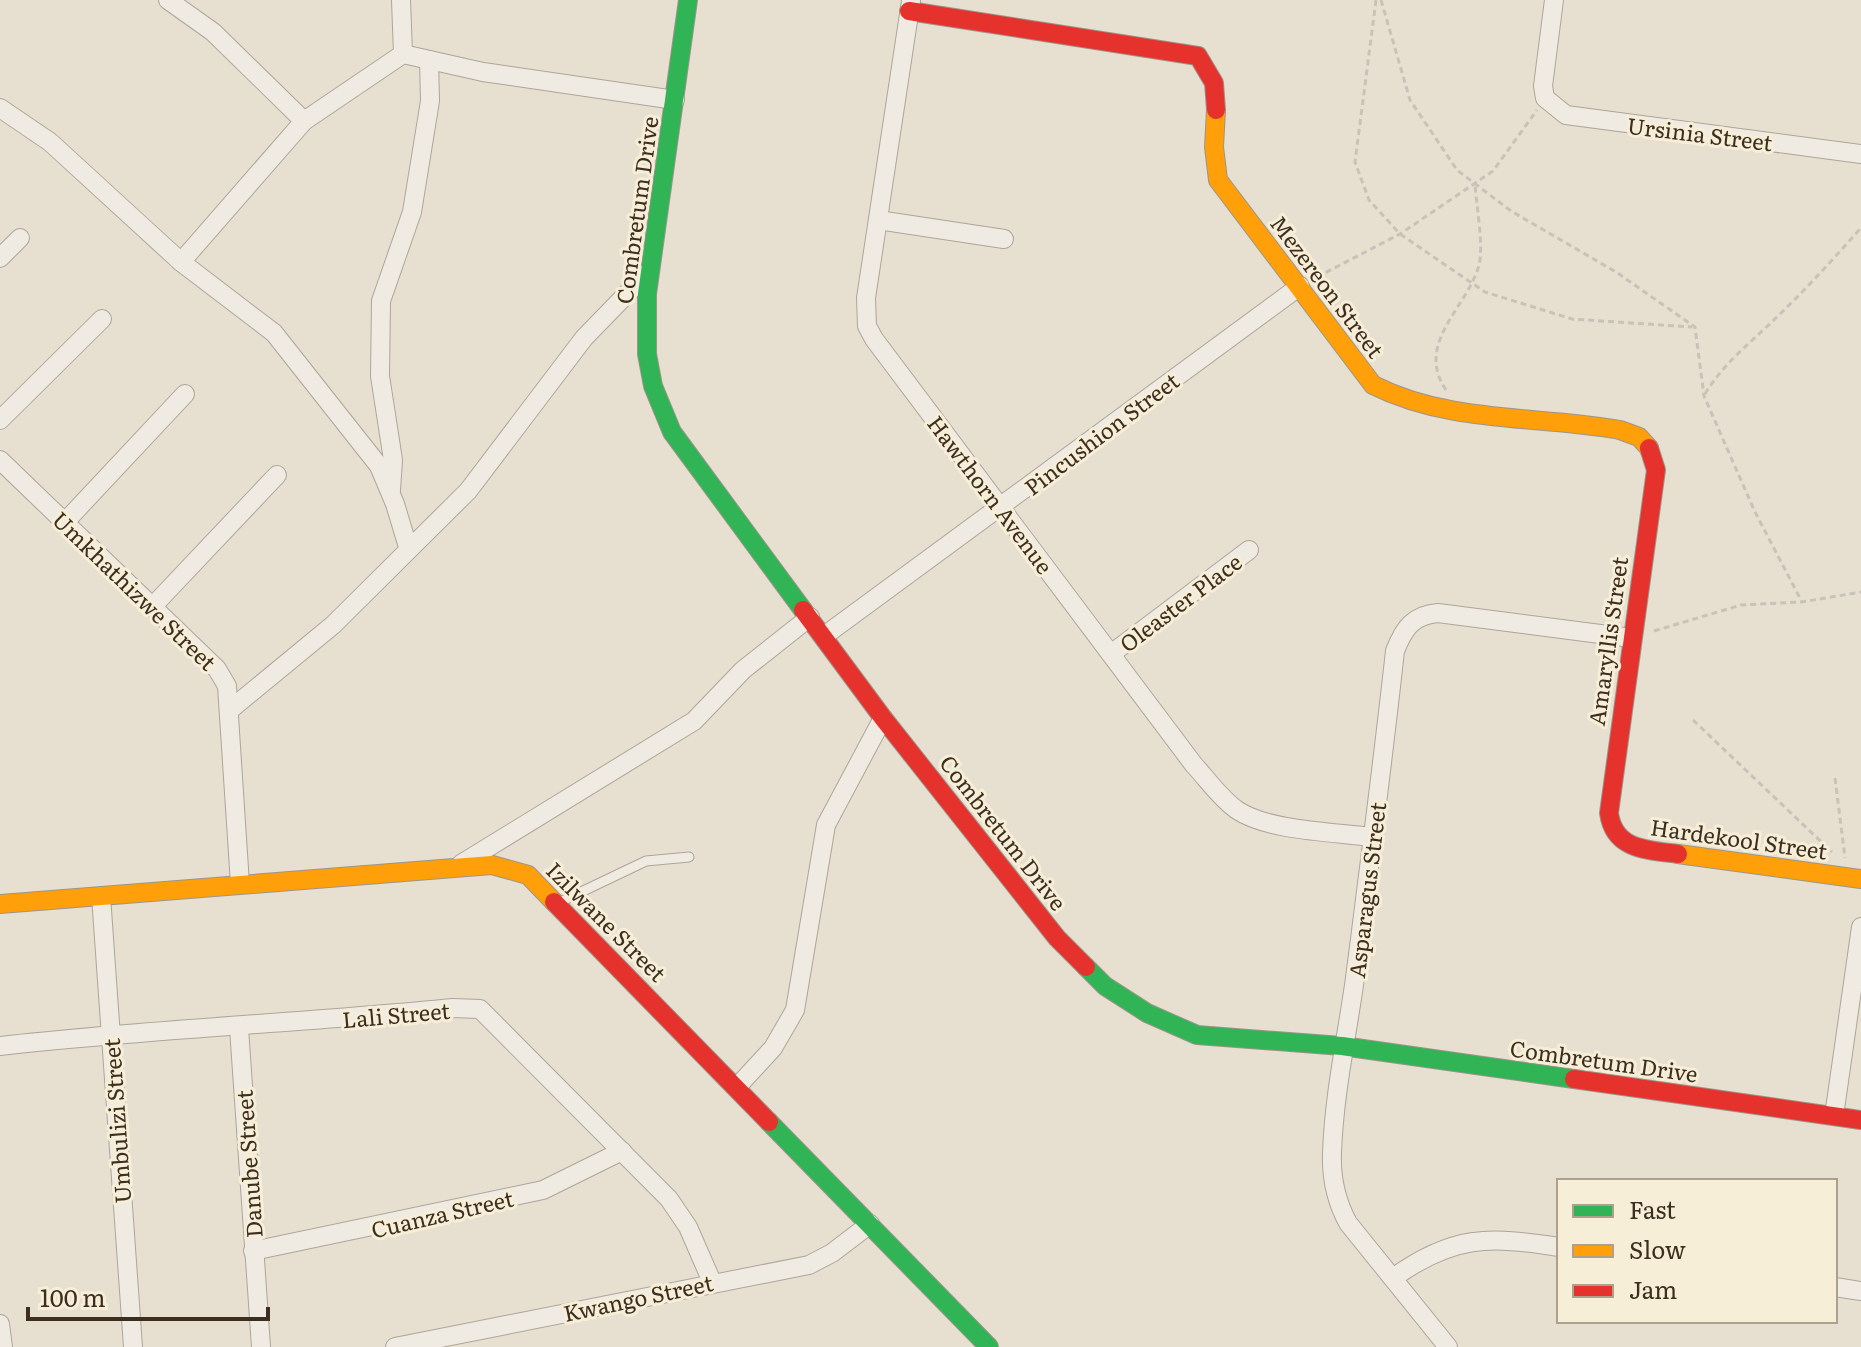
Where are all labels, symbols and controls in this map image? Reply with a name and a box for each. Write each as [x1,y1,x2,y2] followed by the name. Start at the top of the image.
[1625,108,1775,158] street label: Ursinia Street
[606,114,666,306] street label: Combretum Drive
[1263,208,1393,364] street label: Mezereon Street
[1017,364,1185,502] street label: Pincushion Street
[920,408,1062,580] street label: Hawthorn Avenue
[46,503,224,677] street label: Umkhathizwe Street
[1112,545,1248,659] street label: Oleaster Place
[1579,554,1635,728] street label: Amaryllis Street
[933,747,1075,917] street label: Combretum Drive
[1339,800,1393,980] street label: Asparagus Street
[1649,809,1830,867] street label: Hardekool Street
[540,854,674,988] street label: Izilwane Street
[341,993,451,1035] street label: Lali Street
[1508,1030,1700,1090] street label: Combretum Drive
[94,1037,138,1205] street label: Umbulizi Street
[226,1089,270,1239] street label: Danube Street
[1557,1179,1837,1323] legend
[368,1181,517,1245] street label: Cuanza Street
[1629,1191,1676,1226] text: Fast
[1629,1231,1686,1266] text: Slow
[560,1265,716,1329] street label: Kwango Street
[28,1271,268,1321] scale bar
[1629,1271,1677,1306] text: Jam
[40,1279,106,1314] text: 100 m

